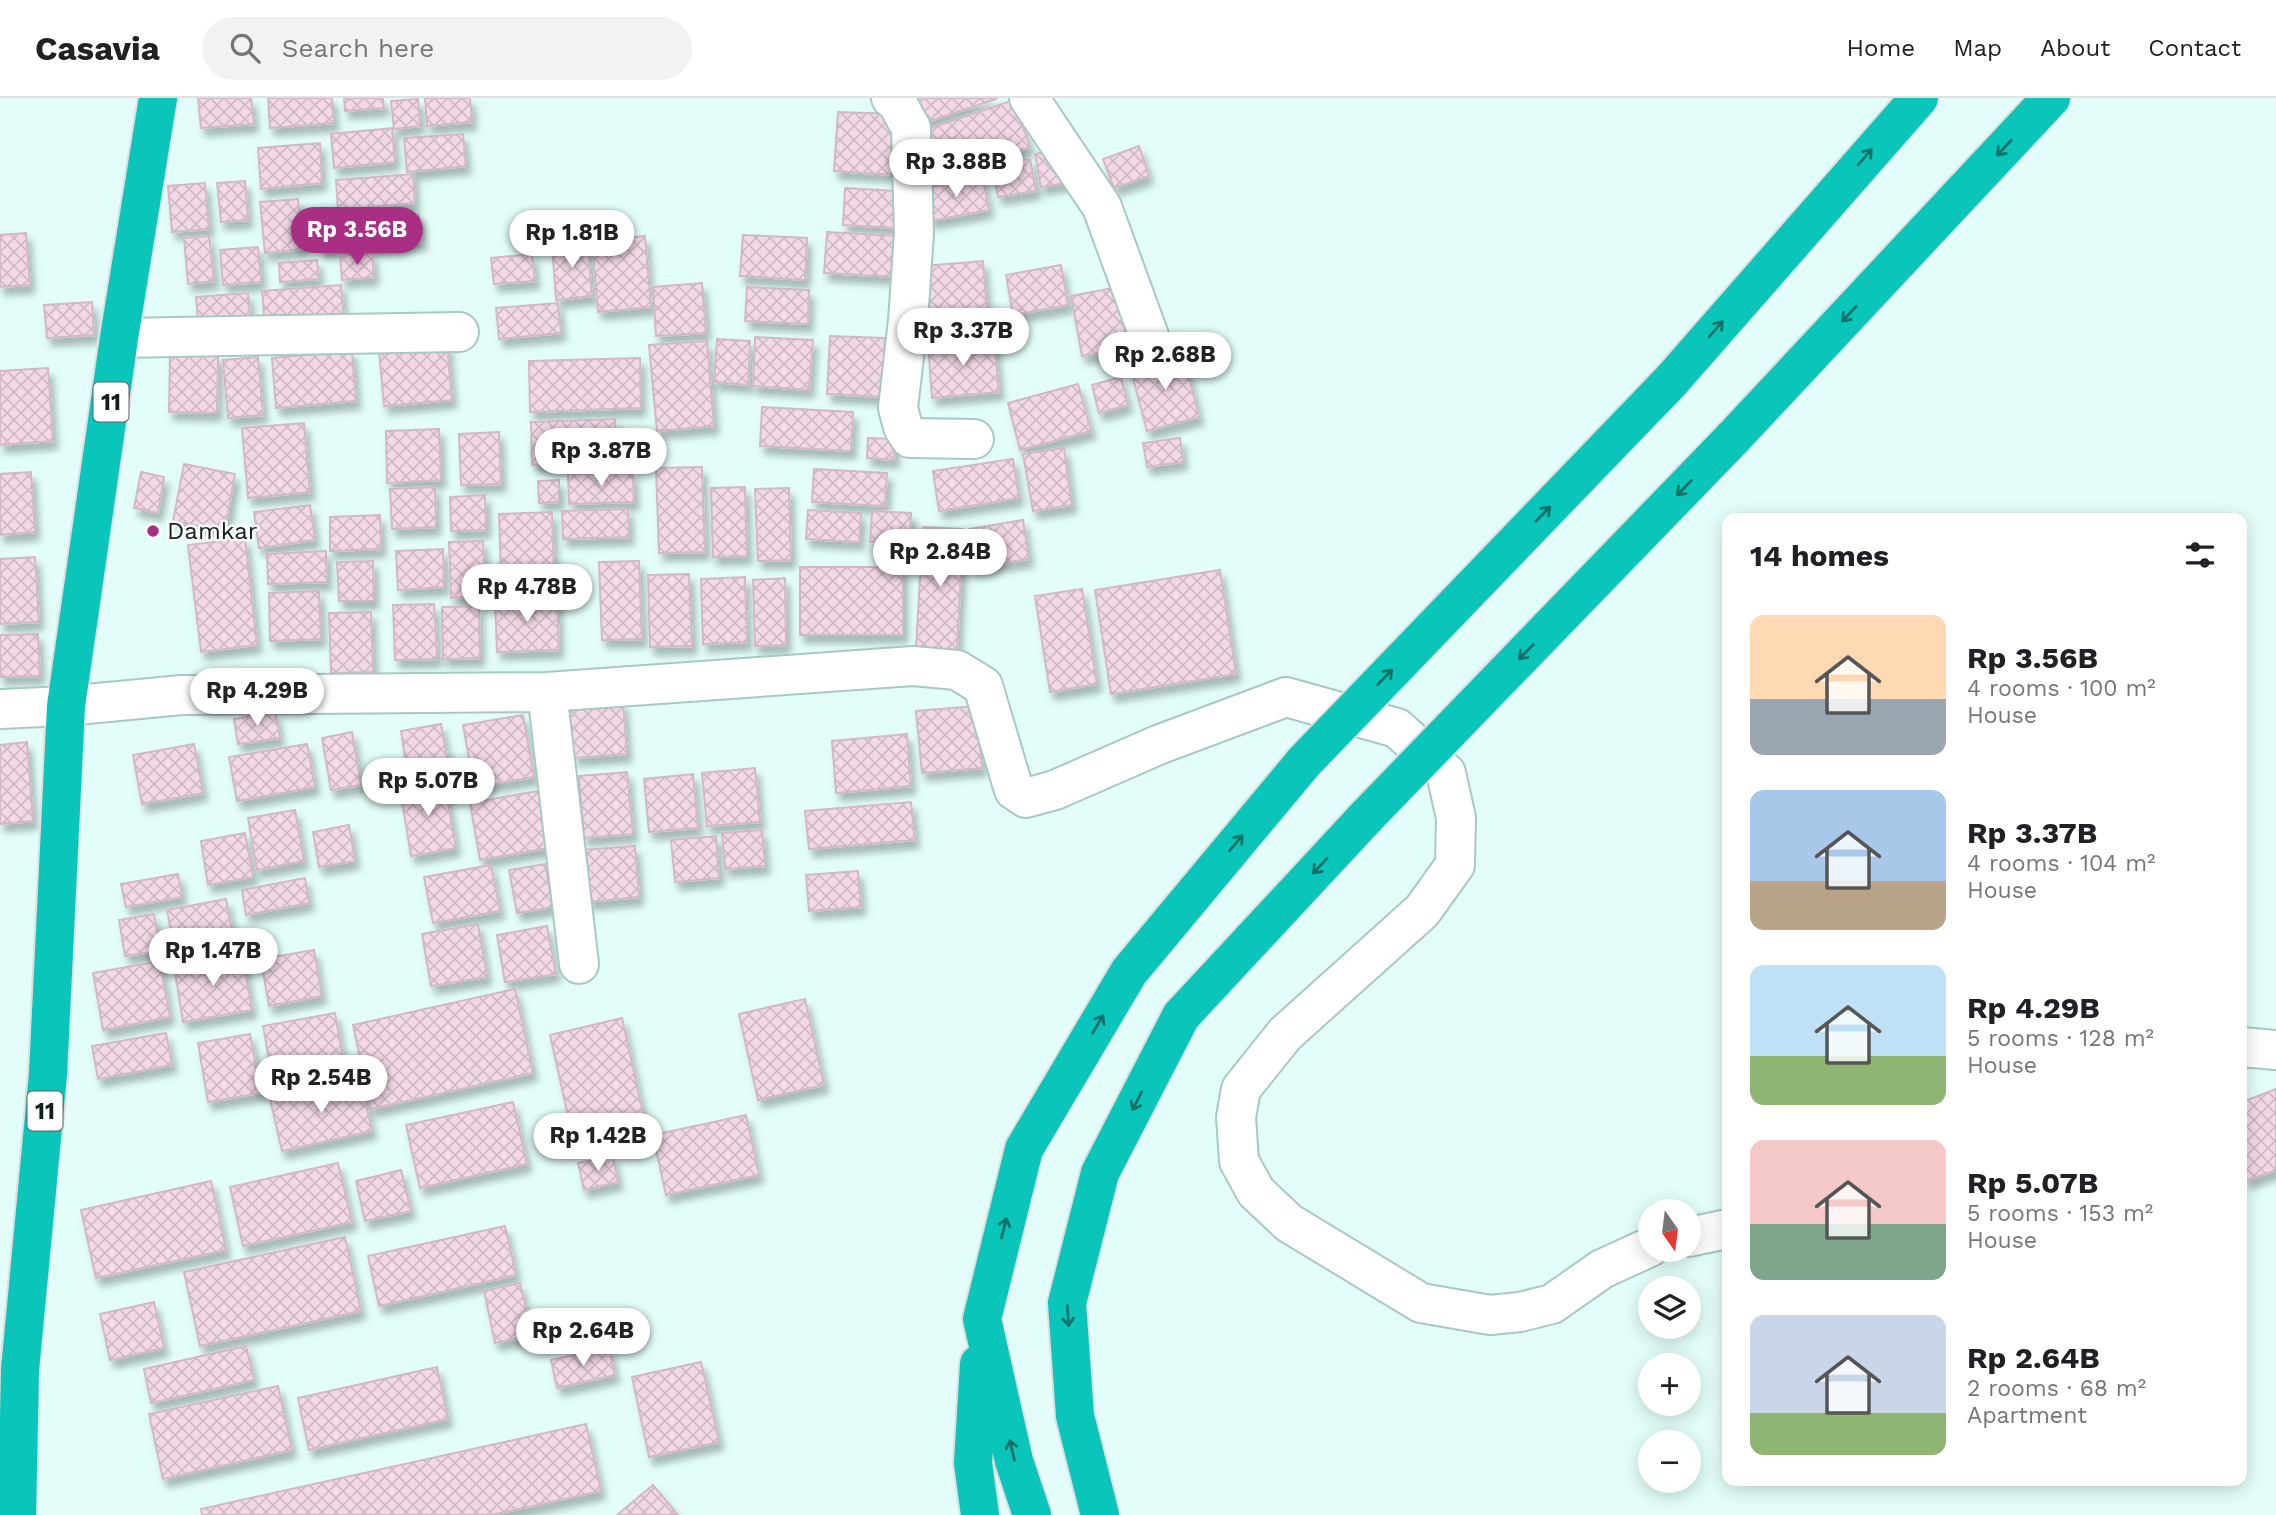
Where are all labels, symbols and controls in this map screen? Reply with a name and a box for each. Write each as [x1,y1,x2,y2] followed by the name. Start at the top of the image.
[202,17,692,80] search box
[35,29,160,68] text: Casavia
[226,29,264,67] icon: search
[282,33,434,63] text: Search here
[1847,34,1915,62] text: Home
[1953,34,2002,62] text: Map
[2040,34,2110,62] text: About
[2148,34,2241,62] text: Contact
[1996,139,2013,156] one-way arrow
[884,140,1028,199] pin: Rp 3.88B
[905,148,1007,175] text: Rp 3.88B
[1857,149,1873,167] one-way arrow
[285,208,429,267] pin: Rp 3.56B
[500,211,644,270] pin: Rp 1.81B
[307,216,407,243] text: Rp 3.56B
[525,219,619,246] text: Rp 1.81B
[1841,305,1857,323] one-way arrow
[891,308,1035,368] pin: Rp 3.37B
[913,317,1013,344] text: Rp 3.37B
[1708,320,1724,338] one-way arrow
[1093,332,1237,392] pin: Rp 2.68B
[1114,341,1216,368] text: Rp 2.68B
[94,382,128,422] road number: 11
[529,428,673,488] pin: Rp 3.87B
[551,437,651,464] text: Rp 3.87B
[1676,480,1693,497] one-way arrow
[1534,505,1551,522] one-way arrow
[167,517,258,545] place label: Damkar
[145,523,161,539] marker: Damkar
[868,530,1012,589] pin: Rp 2.84B
[2181,536,2219,574] icon: filters
[889,538,991,565] text: Rp 2.84B
[1750,538,1889,573] text: 14 homes
[455,564,599,624] pin: Rp 4.78B
[477,573,577,600] text: Rp 4.78B
[1967,640,2098,675] text: Rp 3.56B
[1517,643,1534,660] one-way arrow
[1806,643,1890,727] icon: home
[185,668,329,728] pin: Rp 4.29B
[1377,669,1394,686] one-way arrow
[1967,675,2156,702] text: 4 rooms · 100 m²
[206,677,308,704] text: Rp 4.29B
[1967,702,2037,729] text: House
[356,758,500,818] pin: Rp 5.07B
[378,767,478,794] text: Rp 5.07B
[1967,815,2097,850] text: Rp 3.37B
[1806,818,1890,902] icon: home
[1228,835,1244,853] one-way arrow
[1967,850,2155,877] text: 4 rooms · 104 m²
[1312,857,1329,874] one-way arrow
[1967,877,2037,904] text: House
[141,928,285,988] pin: Rp 1.47B
[165,937,261,964] text: Rp 1.47B
[1967,990,2100,1025] text: Rp 4.29B
[1806,993,1890,1077] icon: home
[1092,1014,1106,1034] one-way arrow
[1967,1025,2154,1052] text: 5 rooms · 128 m²
[1967,1052,2037,1079] text: House
[249,1056,393,1115] pin: Rp 2.54B
[270,1064,372,1091] text: Rp 2.54B
[1130,1091,1144,1111] one-way arrow
[28,1092,62,1130] road number: 11
[526,1114,670,1173] pin: Rp 1.42B
[549,1122,647,1149] text: Rp 1.42B
[1967,1165,2098,1200] text: Rp 5.07B
[1806,1168,1890,1252] icon: home
[1638,1199,1701,1262] north arrow
[1638,1199,1701,1493] map controls
[1967,1200,2153,1227] text: 5 rooms · 153 m²
[998,1217,1011,1240] one-way arrow
[1967,1227,2037,1254] text: House
[1638,1276,1701,1339] button: layers
[1062,1304,1075,1327] one-way arrow
[511,1308,655,1368] pin: Rp 2.64B
[532,1317,634,1344] text: Rp 2.64B
[1967,1340,2100,1375] text: Rp 2.64B
[1806,1343,1890,1427] icon: home
[1638,1353,1701,1416] button: +
[1967,1375,2146,1402] text: 2 rooms · 68 m²
[1967,1402,2087,1429] text: Apartment
[1638,1430,1701,1493] button: −
[1004,1439,1018,1462] one-way arrow

